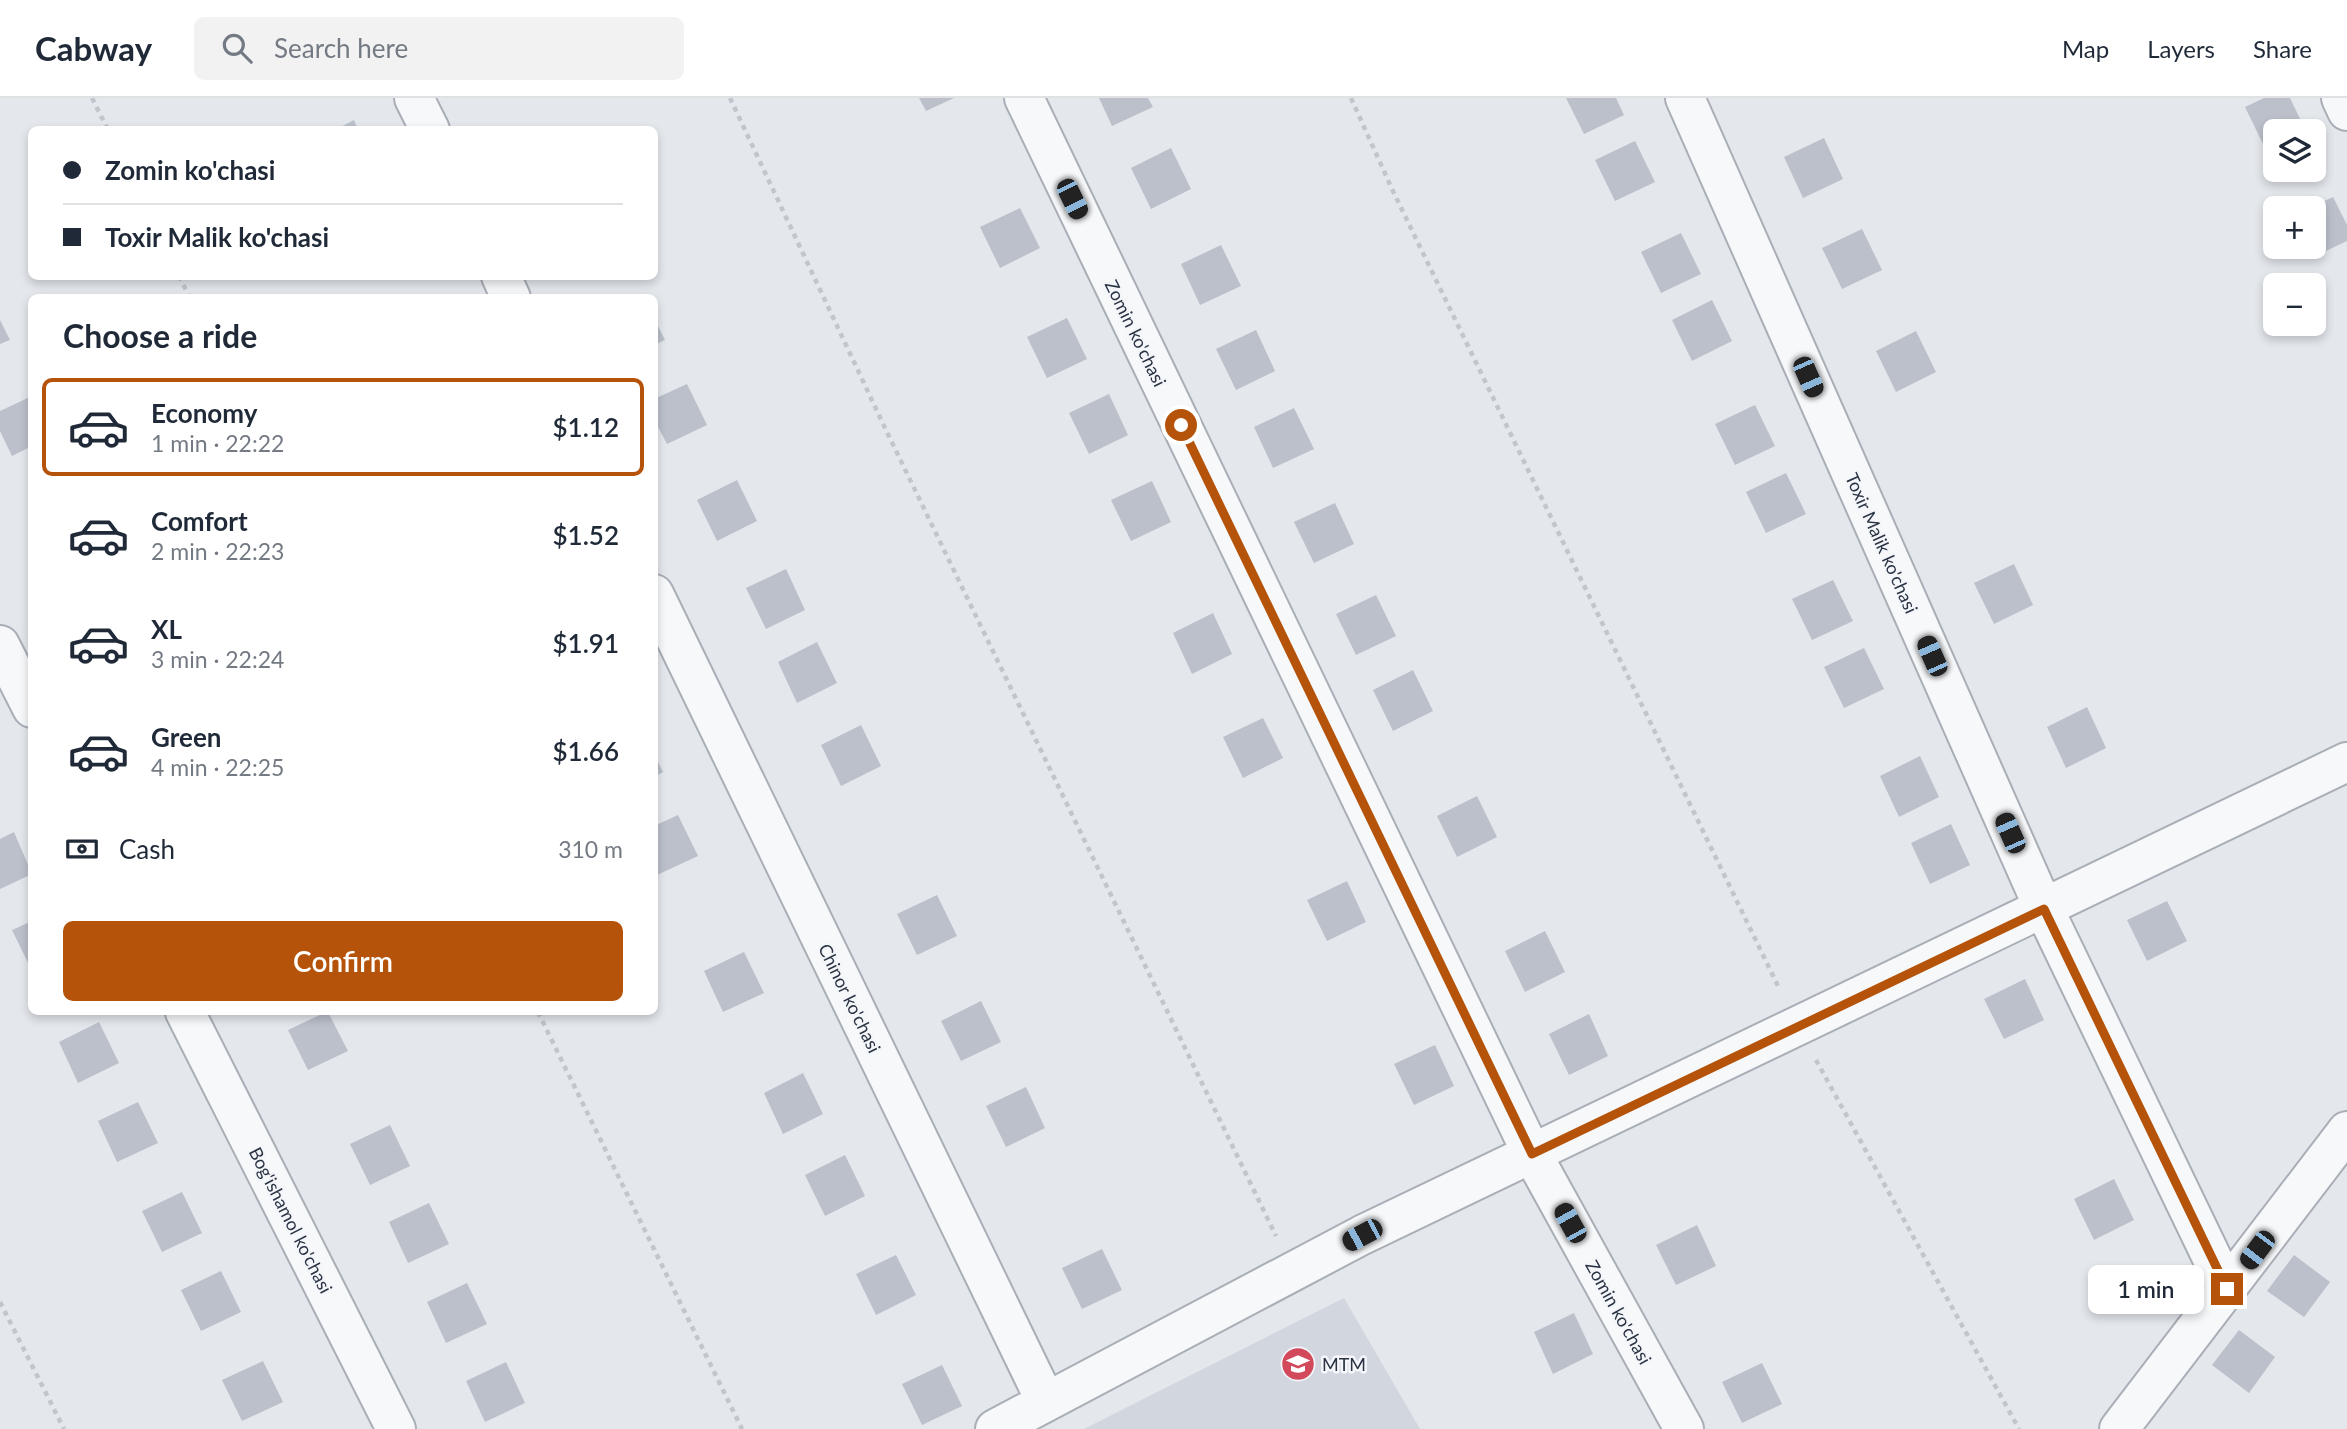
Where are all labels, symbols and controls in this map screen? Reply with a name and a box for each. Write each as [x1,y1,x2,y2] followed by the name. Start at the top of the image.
[194,17,684,80] search box
[35,28,152,68] text: Cabway
[218,29,256,67] icon: search
[274,32,408,64] text: Search here
[2062,34,2109,63] text: Map
[2147,34,2215,63] text: Layers
[2253,34,2312,63] text: Share
[2263,119,2326,336] map controls
[2263,119,2326,182] button: layers
[105,154,275,186] text: Zomin ko'chasi
[1054,176,1091,222] car
[2263,196,2326,259] button: +
[105,221,329,253] text: Toxir Malik ko'chasi
[2263,273,2326,336] button: −
[1101,276,1171,390] street label: Zomin ko'chasi
[63,316,257,355] text: Choose a ride
[1790,354,1827,400] car
[67,396,130,459] icon: car
[151,397,257,429] text: Economy
[1165,409,1197,441] route start
[553,411,619,443] text: $1.12
[151,429,284,457] text: 1 min · 22:22
[1841,469,1923,617] street label: Toxir Malik ko'chasi
[67,504,130,567] icon: car
[151,505,248,537] text: Comfort
[553,519,619,551] text: $1.52
[151,537,284,565] text: 2 min · 22:23
[67,612,130,675] icon: car
[151,613,182,645] text: XL
[553,627,619,659] text: $1.91
[1914,633,1951,679] car
[151,645,284,673] text: 3 min · 22:24
[67,720,130,783] icon: car
[151,721,221,753] text: Green
[553,735,619,767] text: $1.66
[151,753,284,781] text: 4 min · 22:25
[1992,810,2029,856] car
[63,830,101,868] icon: cash
[119,833,175,865] text: Cash
[558,835,623,863] text: 310 m
[63,921,623,1001] button: Confirm
[814,940,886,1056] street label: Chinor ko'chasi
[245,1143,337,1297] street label: Bog'ishamol ko'chasi
[1551,1200,1590,1246] car
[1339,1216,1386,1254] car
[2236,1227,2279,1273] car
[1581,1256,1657,1368] street label: Zomin ko'chasi
[2087,1264,2202,1314] callout: 1 min
[2211,1273,2243,1305] route end
[2118,1275,2174,1303] text: 1 min
[1279,1345,1317,1383] school or university icon: MTM
[1322,1353,1366,1375] place label: MTM

